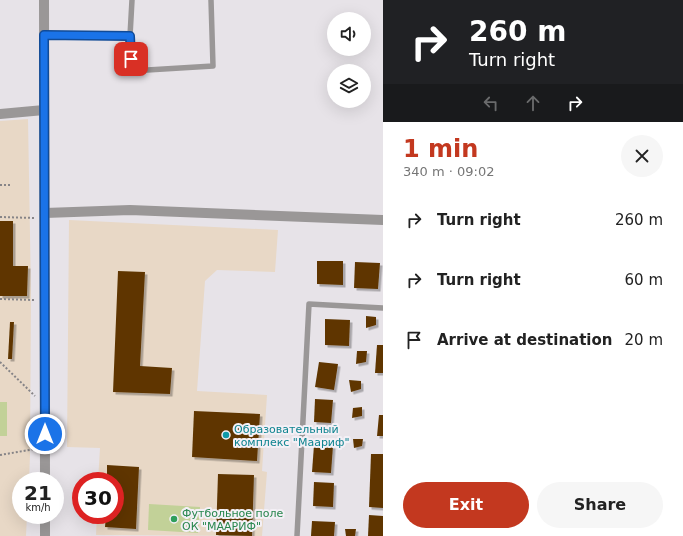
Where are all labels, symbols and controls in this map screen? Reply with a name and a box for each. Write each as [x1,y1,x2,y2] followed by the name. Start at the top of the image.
[327,12,371,108] map controls
[327,12,371,56] button: sound
[469,15,566,48] text: 260 m
[403,16,455,68] icon: right
[114,42,148,76] pin
[120,48,142,70] icon: arrive
[469,49,555,70] text: Turn right
[327,64,371,108] button: layers
[480,92,502,114] icon: left
[522,92,544,114] icon: ahead
[564,92,586,114] icon: right
[403,135,478,163] text: 1 min
[621,135,663,177] button: close
[403,164,494,179] text: 340 m · 09:02
[403,209,425,231] icon: right
[437,211,521,229] text: Turn right
[615,211,663,229] text: 260 m
[403,269,425,291] icon: right
[437,271,521,289] text: Turn right
[625,271,663,289] text: 60 m
[403,329,425,351] icon: arrive
[437,331,612,349] text: Arrive at destination
[625,331,663,349] text: 20 m
[24,413,66,455] position arrow
[234,423,349,449] place label: Образовательный комплекс "Маариф"
[221,430,231,440] marker: Образовательный комплекс "Маариф"
[72,472,124,524] speed limit sign: 30
[24,481,52,505] text: 21
[403,482,529,528] button: Exit
[537,482,663,528] button: Share
[25,502,51,513] text: km/h
[182,507,284,533] place label: Футбольное поле ОК "МААРИФ"
[169,514,179,524] marker: Футбольное поле ОК "МААРИФ"

